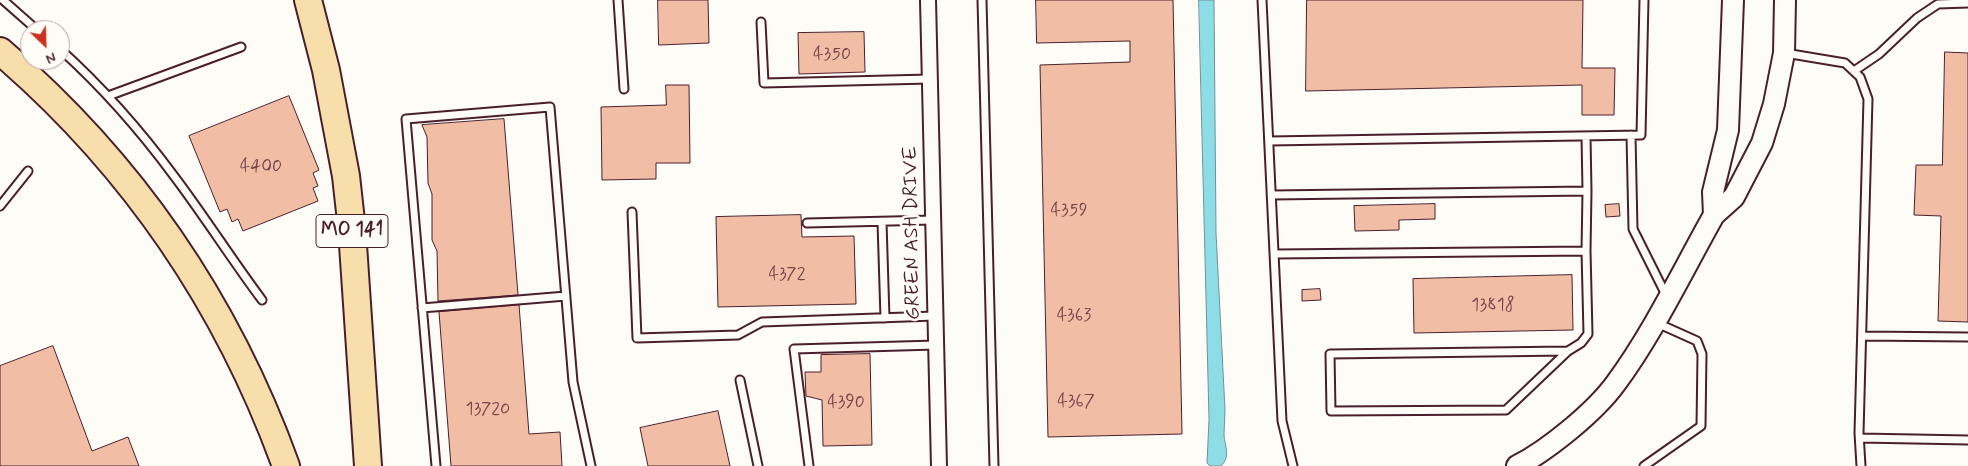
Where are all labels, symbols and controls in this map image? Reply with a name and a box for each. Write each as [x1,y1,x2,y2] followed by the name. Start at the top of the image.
[20,20,70,70] north arrow
[813,44,851,66] house number: 4350
[43,48,59,68] text: N
[899,146,927,320] street label: GREEN ASH DRIVE
[240,156,282,178] house number: 4400
[1051,200,1087,222] house number: 4359
[316,215,388,248] road number: MO 141
[769,264,805,286] house number: 4372
[1471,295,1515,317] house number: 13818
[1057,305,1091,327] house number: 4363
[1057,391,1095,413] house number: 4367
[827,392,865,414] house number: 4390
[466,399,510,421] house number: 13720

